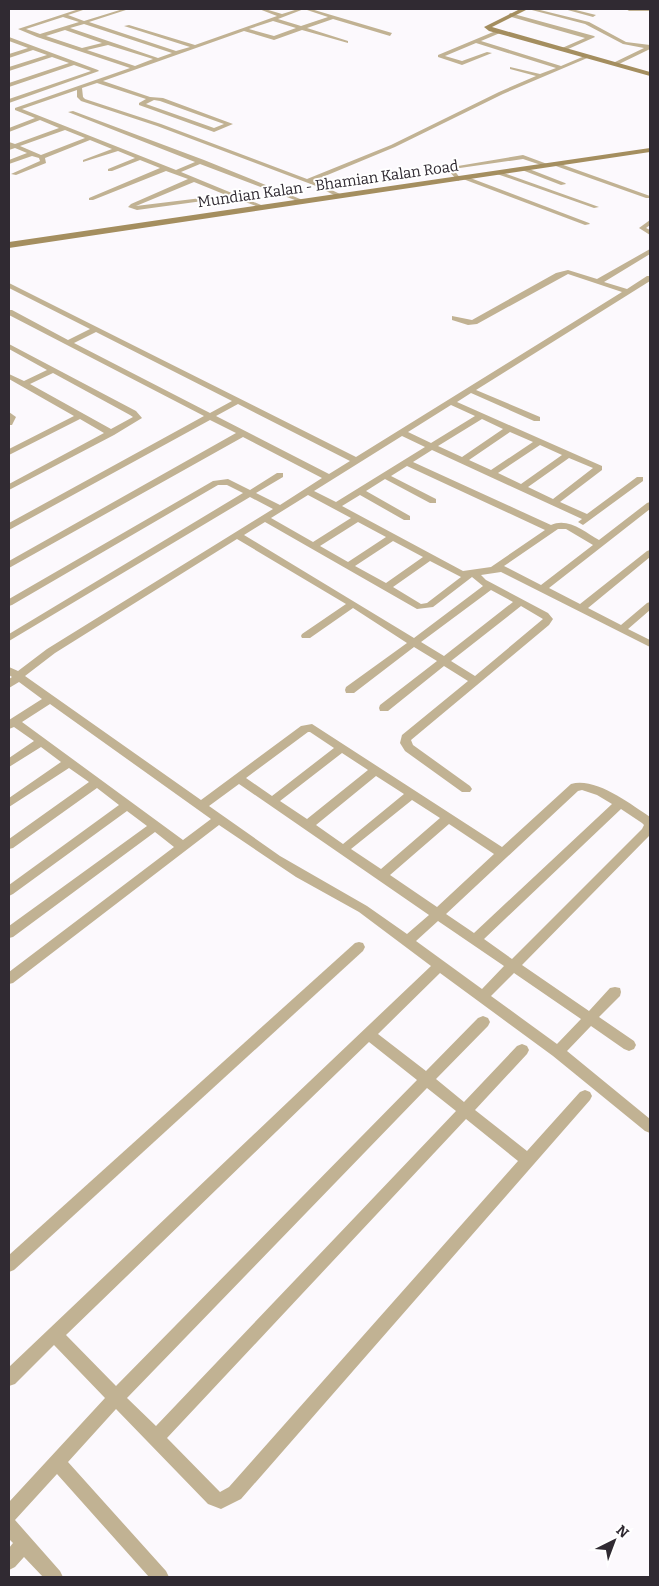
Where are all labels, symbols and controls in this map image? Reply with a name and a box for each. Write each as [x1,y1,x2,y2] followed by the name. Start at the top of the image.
[196,157,460,211] street label: Mundian Kalan - Bhamian Kalan Road
[589,1516,639,1566] north arrow
[613,1522,632,1542] text: N

